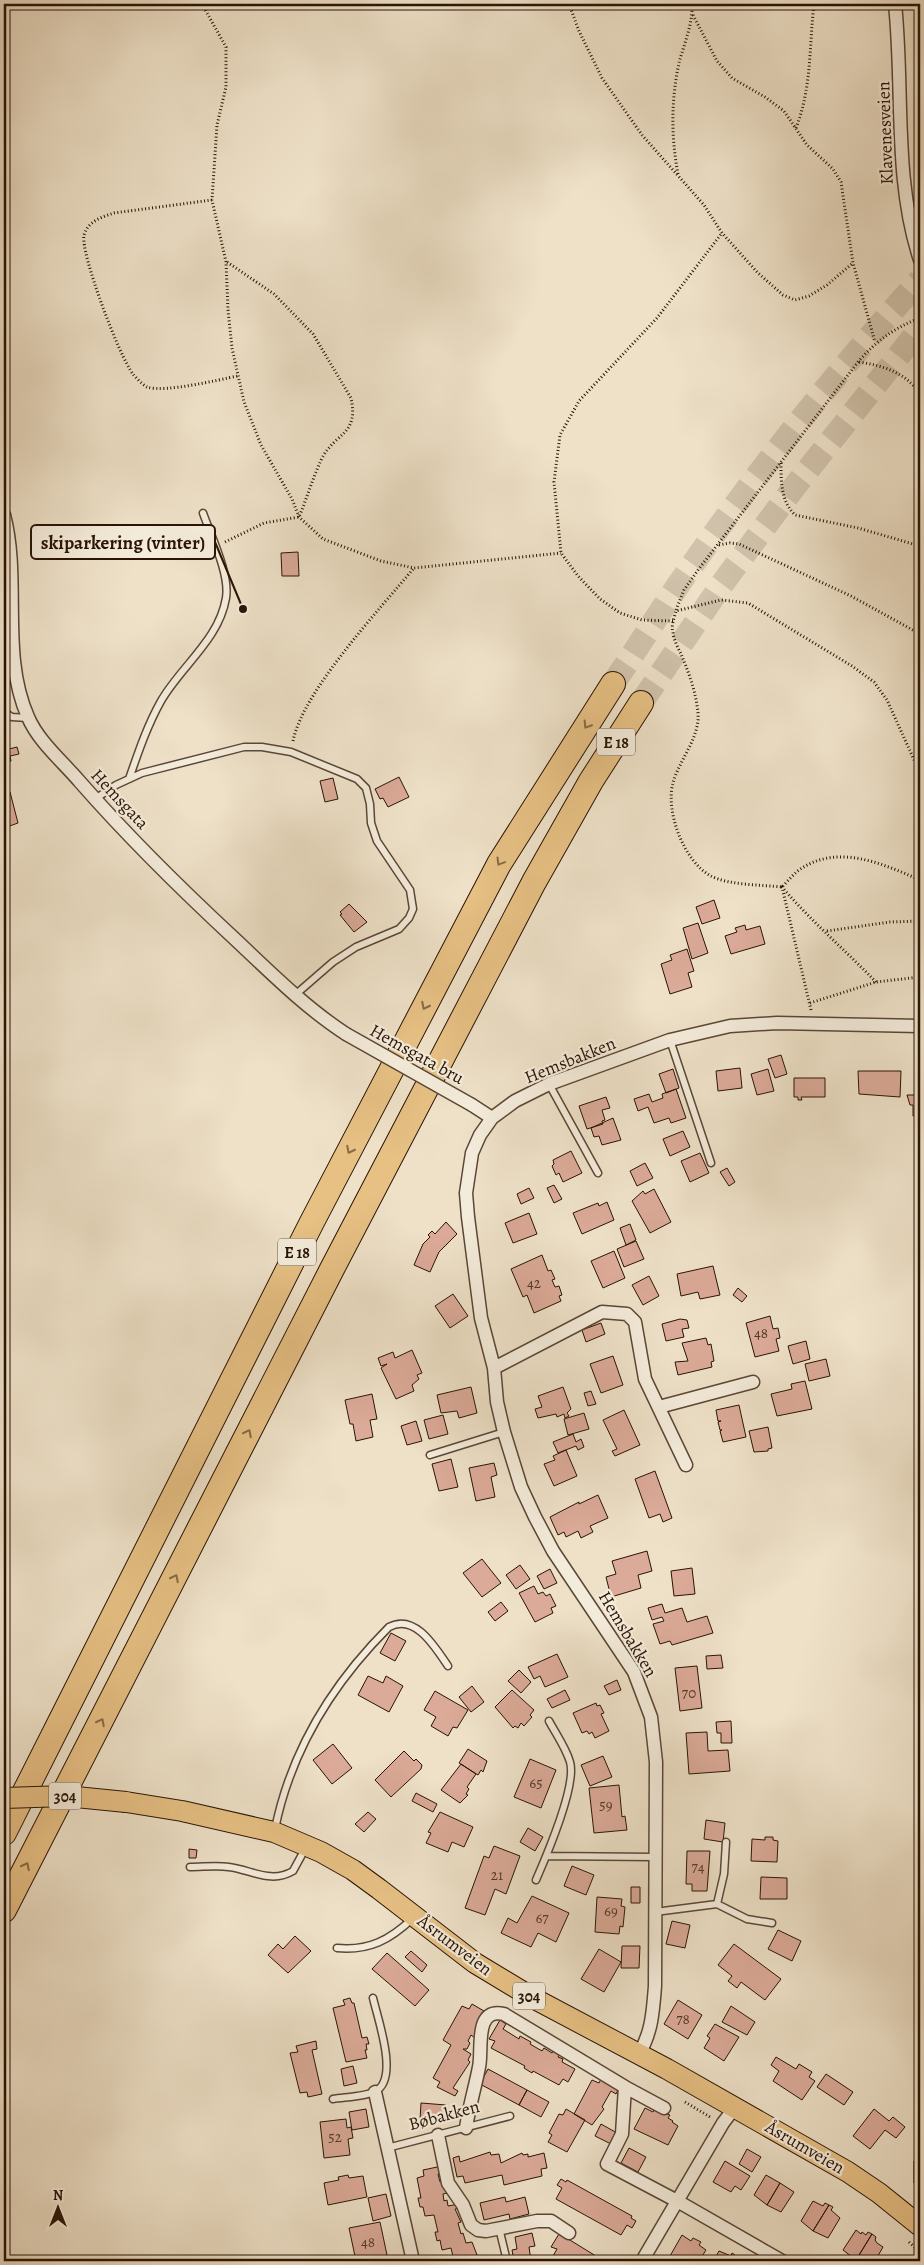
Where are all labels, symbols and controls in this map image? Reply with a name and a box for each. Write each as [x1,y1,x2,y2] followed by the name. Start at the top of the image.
[871,81,899,185] street label: Klavenesveien
[31,525,215,559] callout: skiparkering (vinter)
[41,530,205,556] text: skiparkering (vinter)
[584,719,593,729] one-way arrow
[597,729,635,756] road number: E 18
[86,763,155,835] street label: Hemsgata
[496,857,506,866] one-way arrow
[421,1001,431,1010] one-way arrow
[366,1018,469,1090] street label: Hemsgata bru
[521,1031,619,1089] street label: Hemsbakken
[346,1145,356,1154] one-way arrow
[278,1238,316,1266] road number: E 18
[527,1273,541,1293] house number: 42
[754,1323,768,1343] house number: 48
[242,1429,252,1438] one-way arrow
[169,1574,179,1583] one-way arrow
[593,1586,663,1682] street label: Hemsbakken
[682,1683,696,1703] house number: 70
[95,1718,105,1727] one-way arrow
[529,1773,543,1793] house number: 65
[49,1782,81,1810] road number: 304
[599,1795,613,1815] house number: 59
[691,1857,705,1877] house number: 74
[20,1862,30,1871] one-way arrow
[491,1865,503,1885] house number: 21
[604,1901,618,1921] house number: 69
[412,1908,497,1981] street label: Åsrumveien
[535,1908,549,1928] house number: 67
[513,1982,545,2010] road number: 304
[676,2009,690,2029] house number: 78
[406,2094,482,2136] street label: Bøbakken
[760,2114,849,2179] street label: Åsrumveien
[328,2127,342,2147] house number: 52
[32,2182,82,2232] north arrow
[53,2186,63,2205] text: N
[361,2232,375,2252] house number: 48

